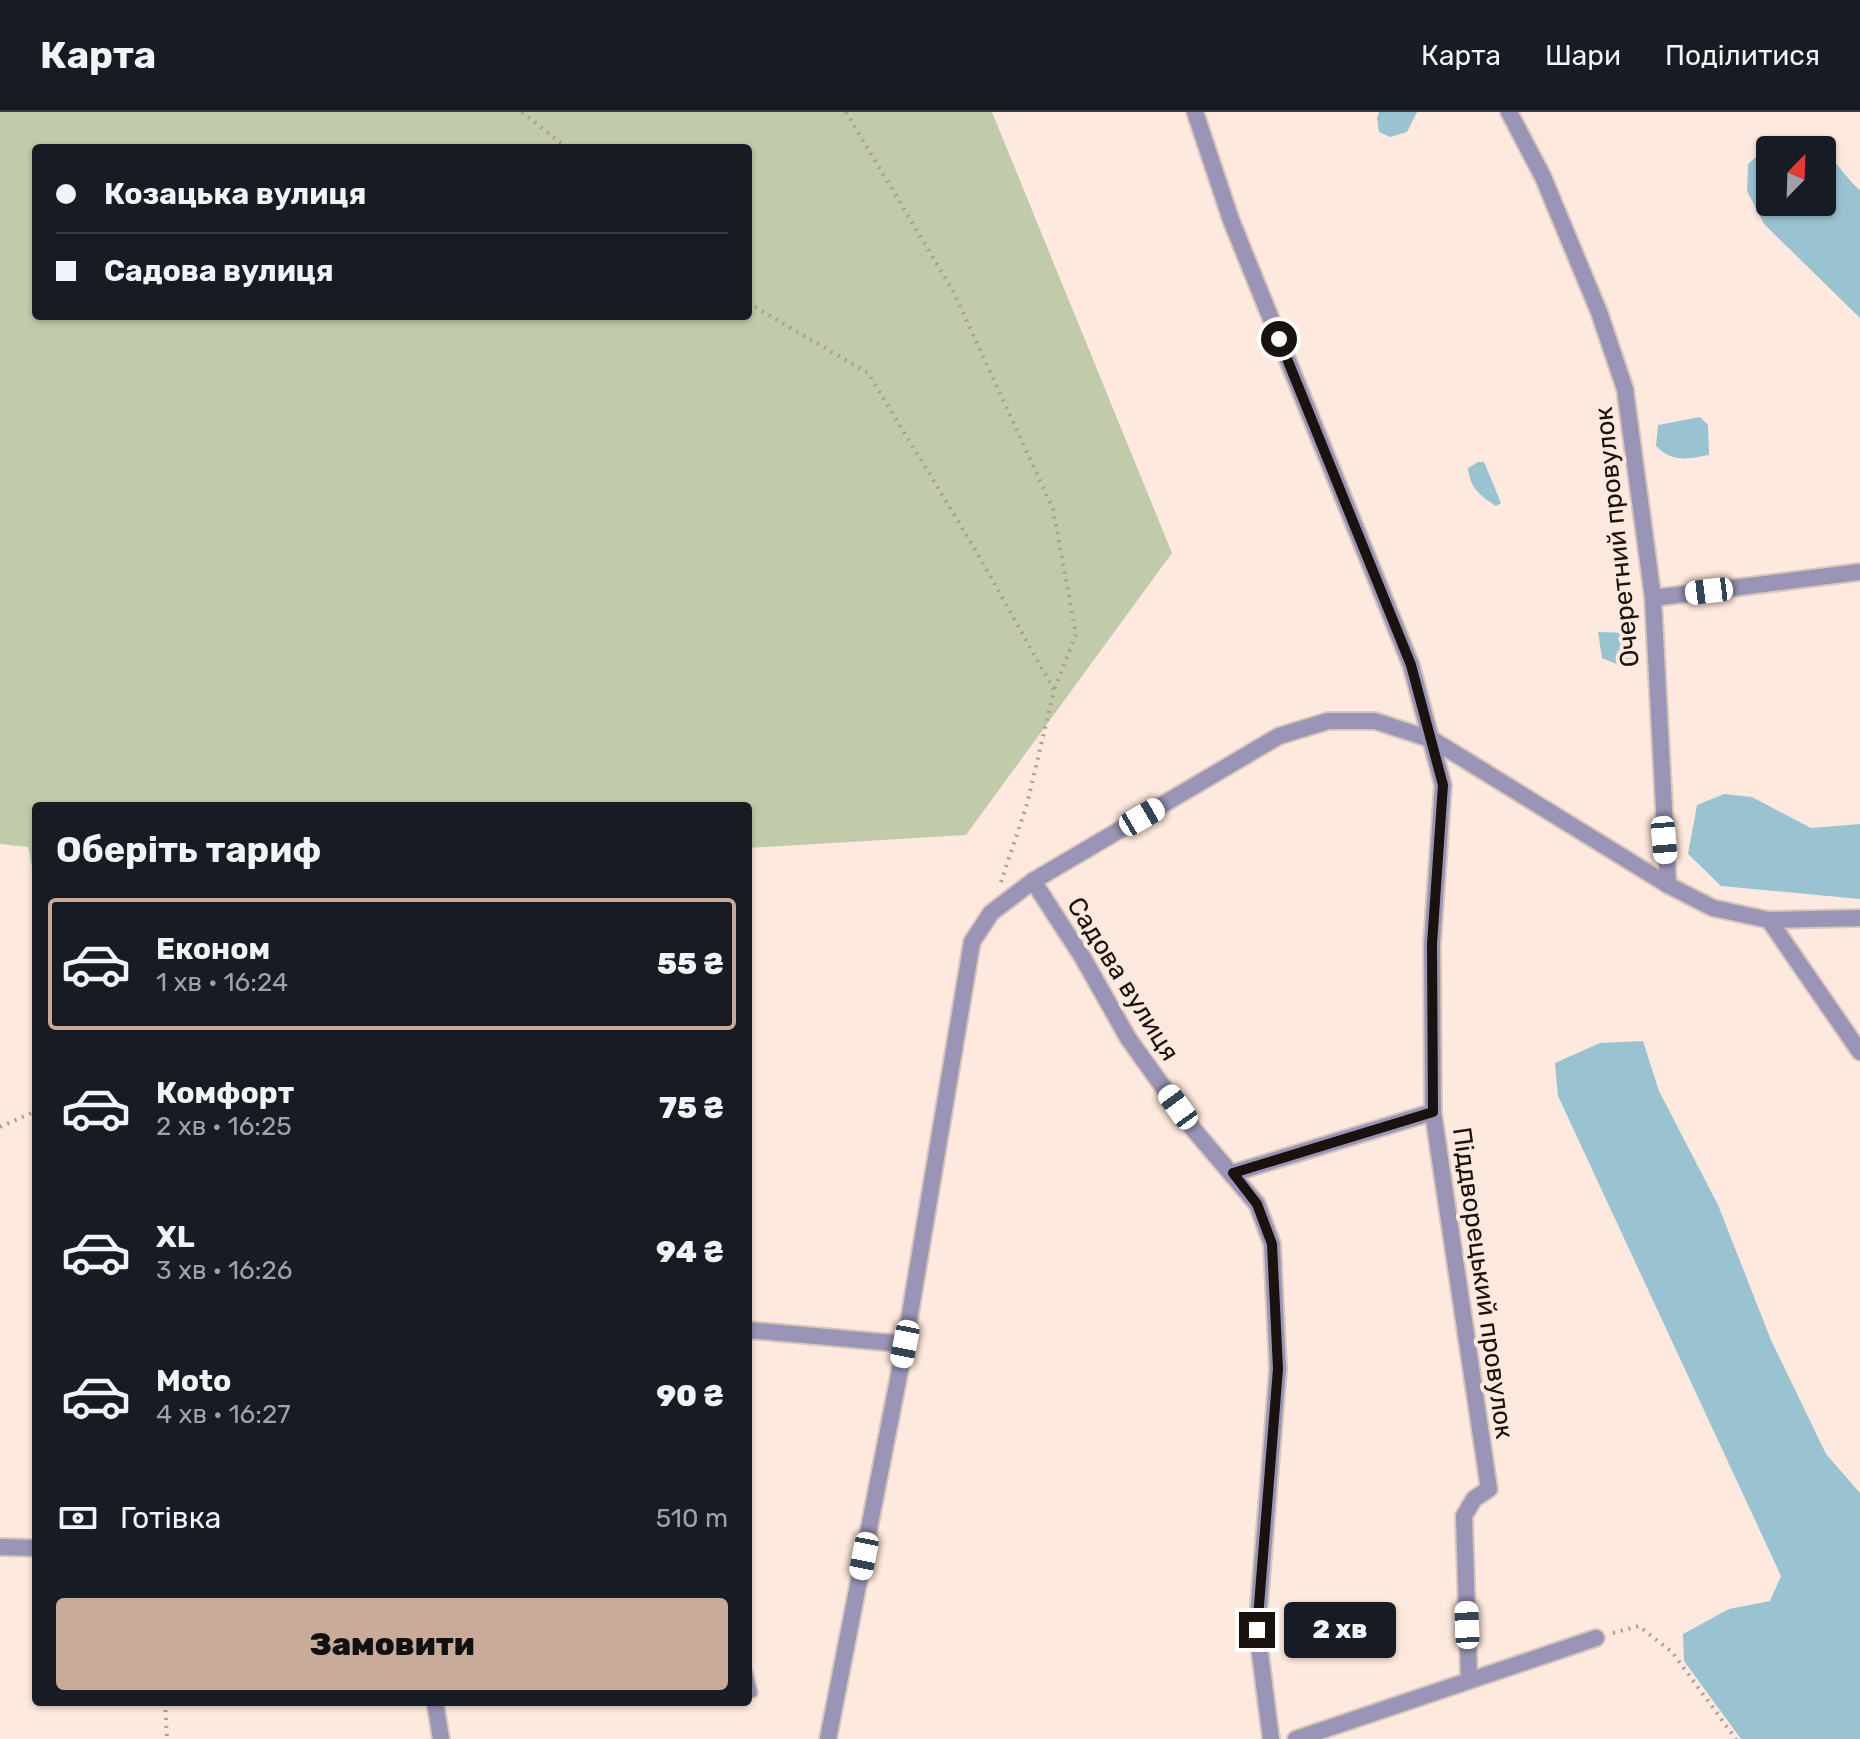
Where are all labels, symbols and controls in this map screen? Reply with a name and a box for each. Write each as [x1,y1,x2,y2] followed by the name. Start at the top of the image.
[40,32,156,78] text: Карта
[1421,39,1501,72] text: Карта
[1545,39,1621,72] text: Шари
[1665,39,1820,72] text: Поділитися
[1756,136,1836,216] north arrow
[1756,136,1836,216] map controls
[104,176,366,212] text: Козацька вулиця
[104,253,334,289] text: Садова вулиця
[1261,321,1297,357] route start
[1588,405,1646,669] street label: Очеретний провулок
[1684,576,1734,606] car
[1115,795,1169,839] car
[1650,815,1678,865] car
[56,828,321,871] text: Оберіть тариф
[1060,892,1186,1066] street label: Садова вулиця
[60,928,132,1000] icon: car
[156,931,270,967] text: Економ
[657,946,724,982] text: 55 ₴
[156,967,288,998] text: 1 хв · 16:24
[60,1072,132,1144] icon: car
[156,1075,294,1111] text: Комфорт
[1154,1081,1202,1133] car
[659,1090,724,1126] text: 75 ₴
[156,1111,292,1142] text: 2 хв · 16:25
[1446,1125,1520,1441] street label: Піддворецький провулок
[60,1216,132,1288] icon: car
[156,1219,195,1255] text: XL
[656,1234,724,1270] text: 94 ₴
[156,1255,292,1286] text: 3 хв · 16:26
[889,1318,921,1370] car
[60,1360,132,1432] icon: car
[156,1363,231,1399] text: Moto
[656,1378,724,1414] text: 90 ₴
[156,1399,291,1430] text: 4 хв · 16:27
[56,1496,100,1540] icon: cash
[120,1500,221,1536] text: Готівка
[656,1503,728,1534] text: 510 m
[848,1530,880,1582] car
[56,1598,728,1690] button: Замовити
[1454,1601,1480,1649] car
[1285,1602,1397,1658] callout: 2 хв
[1239,1612,1275,1648] route end
[1313,1614,1367,1645] text: 2 хв

